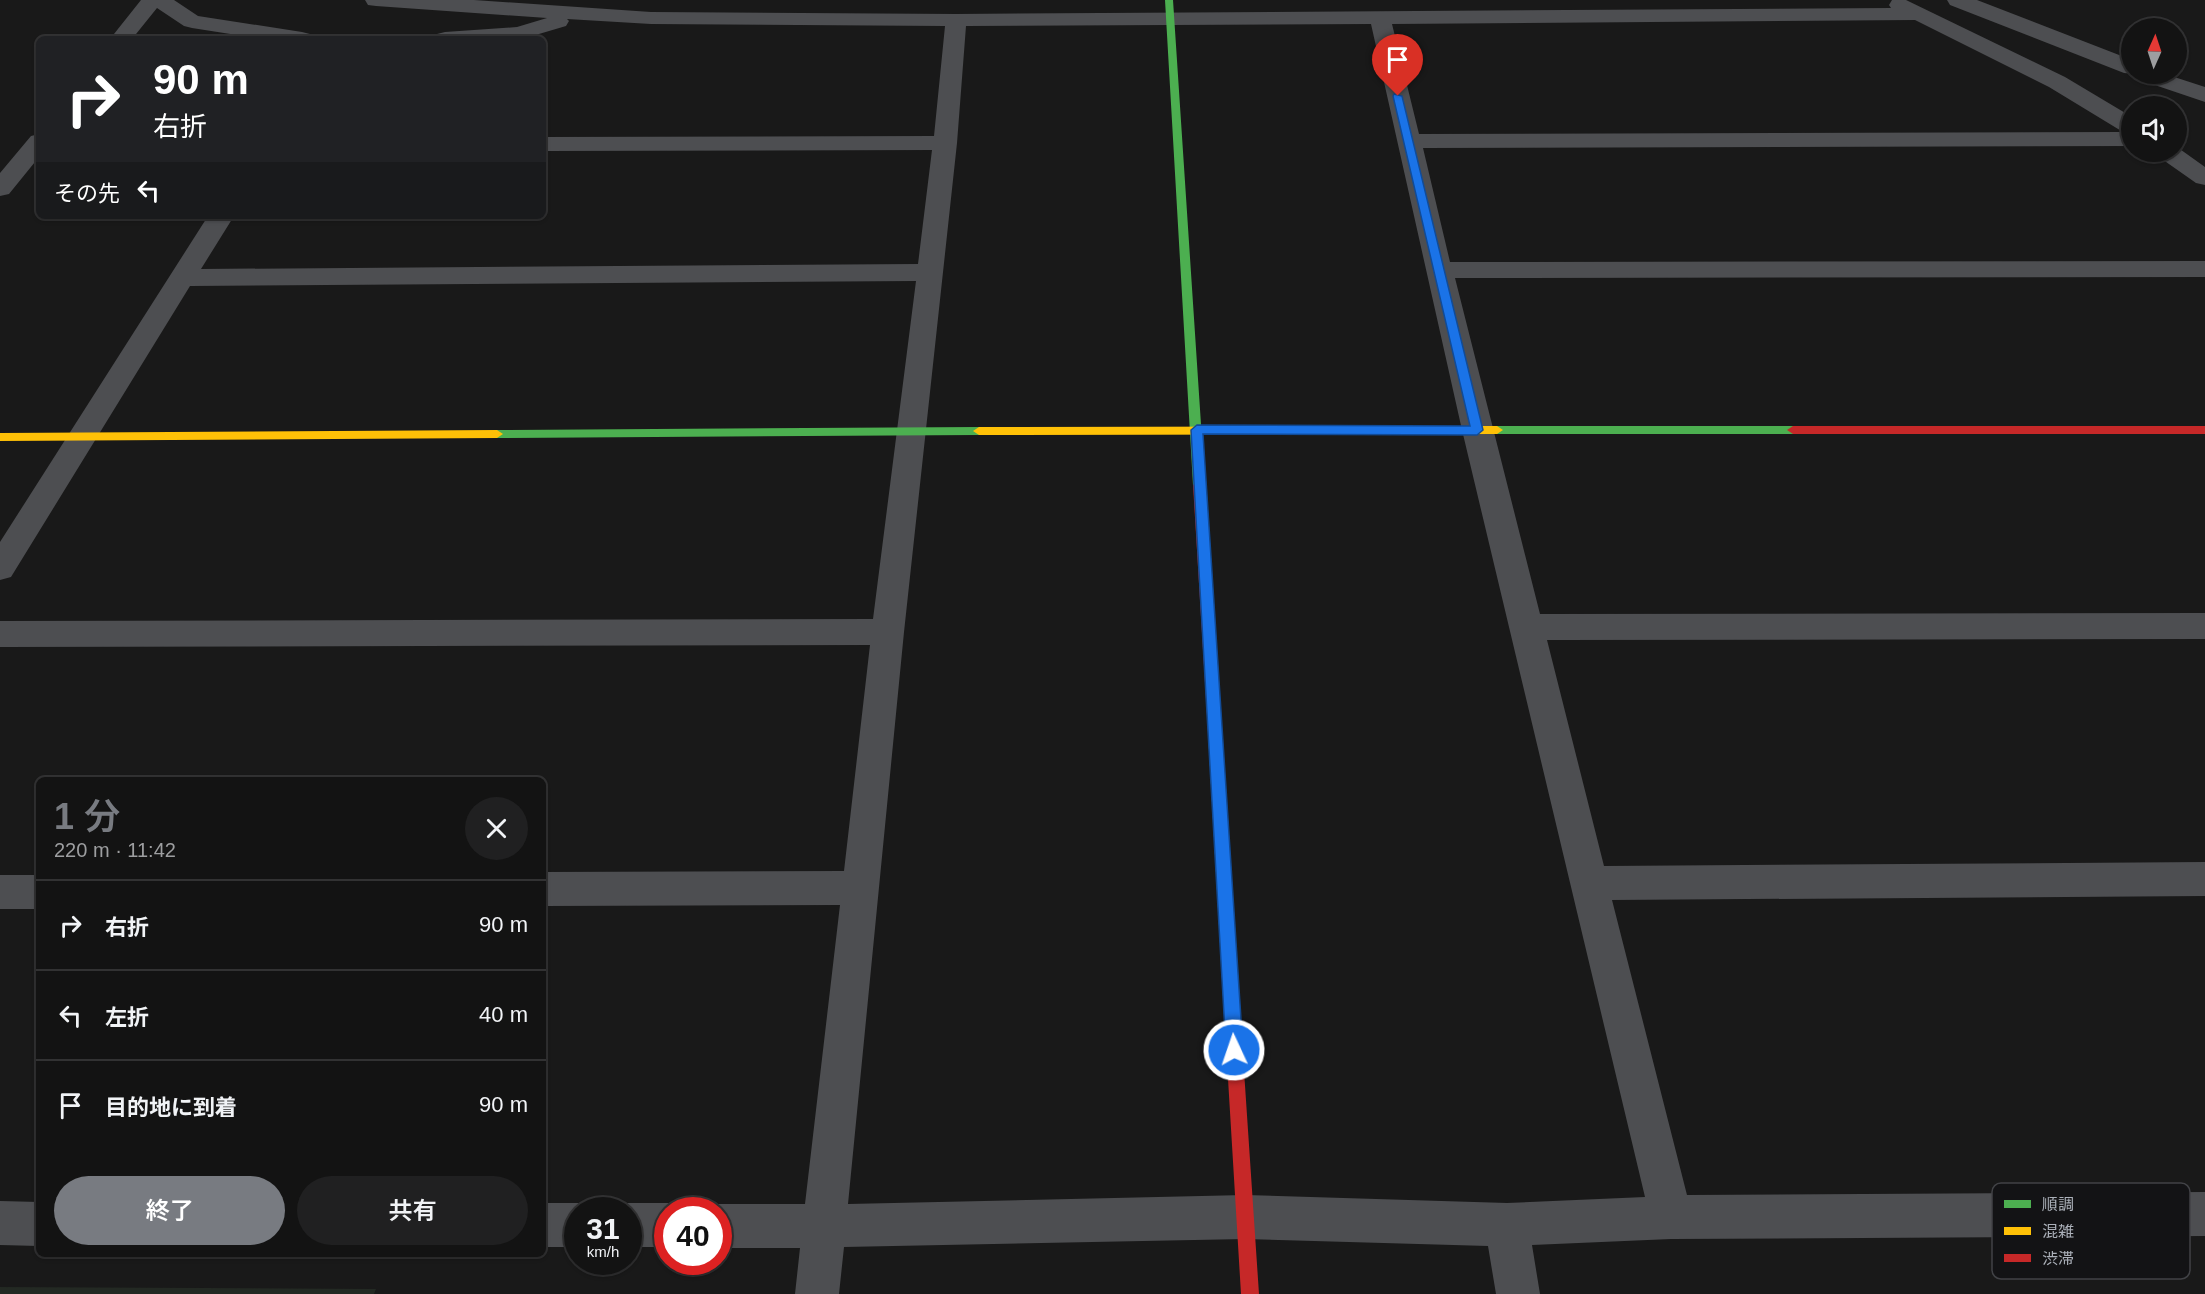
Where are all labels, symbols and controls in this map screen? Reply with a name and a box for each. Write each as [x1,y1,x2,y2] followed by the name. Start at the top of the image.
[2121,18,2187,84] north arrow
[2121,18,2187,162] map controls
[1372,34,1423,96] pin
[1381,43,1414,76] icon: arrive
[153,56,249,103] text: 90 m
[54,60,132,138] icon: right
[2121,96,2187,162] button: sound
[153,112,207,142] text: 右折
[132,174,165,207] icon: left
[54,181,120,206] text: その先
[54,796,120,837] text: 1 分
[465,797,528,860] button: close
[54,839,176,861] text: 220 m · 11:42
[54,909,87,942] icon: right
[479,912,528,937] text: 90 m
[105,915,149,940] text: 右折
[54,999,87,1032] icon: left
[479,1002,528,1027] text: 40 m
[105,1005,149,1030] text: 左折
[1202,1018,1266,1082] position arrow
[54,1089,87,1122] icon: arrive
[479,1092,528,1117] text: 90 m
[105,1095,237,1120] text: 目的地に到着
[54,1176,285,1245] button: 終了
[297,1176,528,1245] button: 共有
[1992,1183,2190,1279] legend
[2042,1196,2074,1213] text: 順調
[654,1197,732,1275] speed limit sign: 40
[586,1212,620,1245] text: 31
[2042,1223,2074,1240] text: 混雑
[587,1243,619,1260] text: km/h
[2042,1250,2074,1267] text: 渋滞

